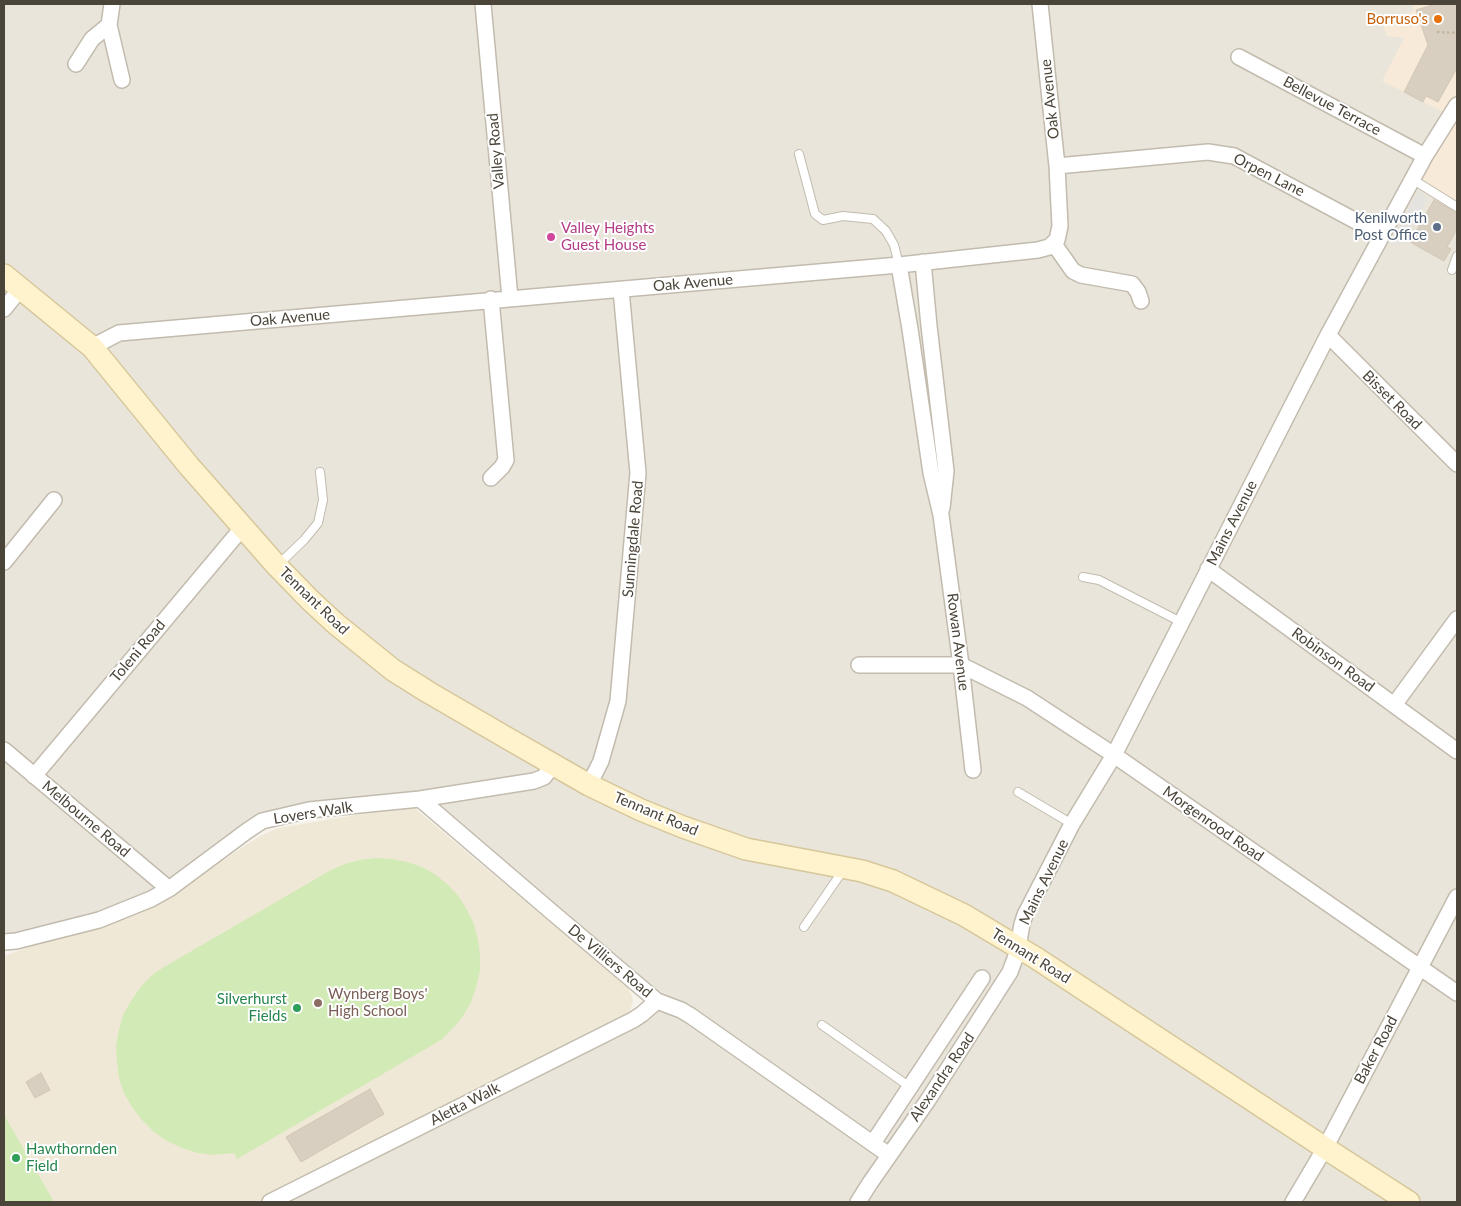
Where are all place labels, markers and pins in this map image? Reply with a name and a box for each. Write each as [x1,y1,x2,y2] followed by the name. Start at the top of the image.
[1367,10,1428,28] place label: Borruso's
[1432,13,1444,25] marker: Borruso's
[1354,209,1427,244] place label: Kenilworth Post Office
[561,219,655,254] place label: Valley Heights Guest House
[1431,221,1443,233] marker: Kenilworth Post Office
[545,231,557,243] marker: Valley Heights Guest House
[328,985,428,1020] place label: Wynberg Boys' High School
[217,990,287,1025] place label: Silverhurst Fields
[312,997,324,1009] marker: Wynberg Boys' High School
[291,1002,303,1014] marker: Silverhurst Fields
[26,1140,117,1175] place label: Hawthornden Field
[10,1152,22,1164] marker: Hawthornden Field

